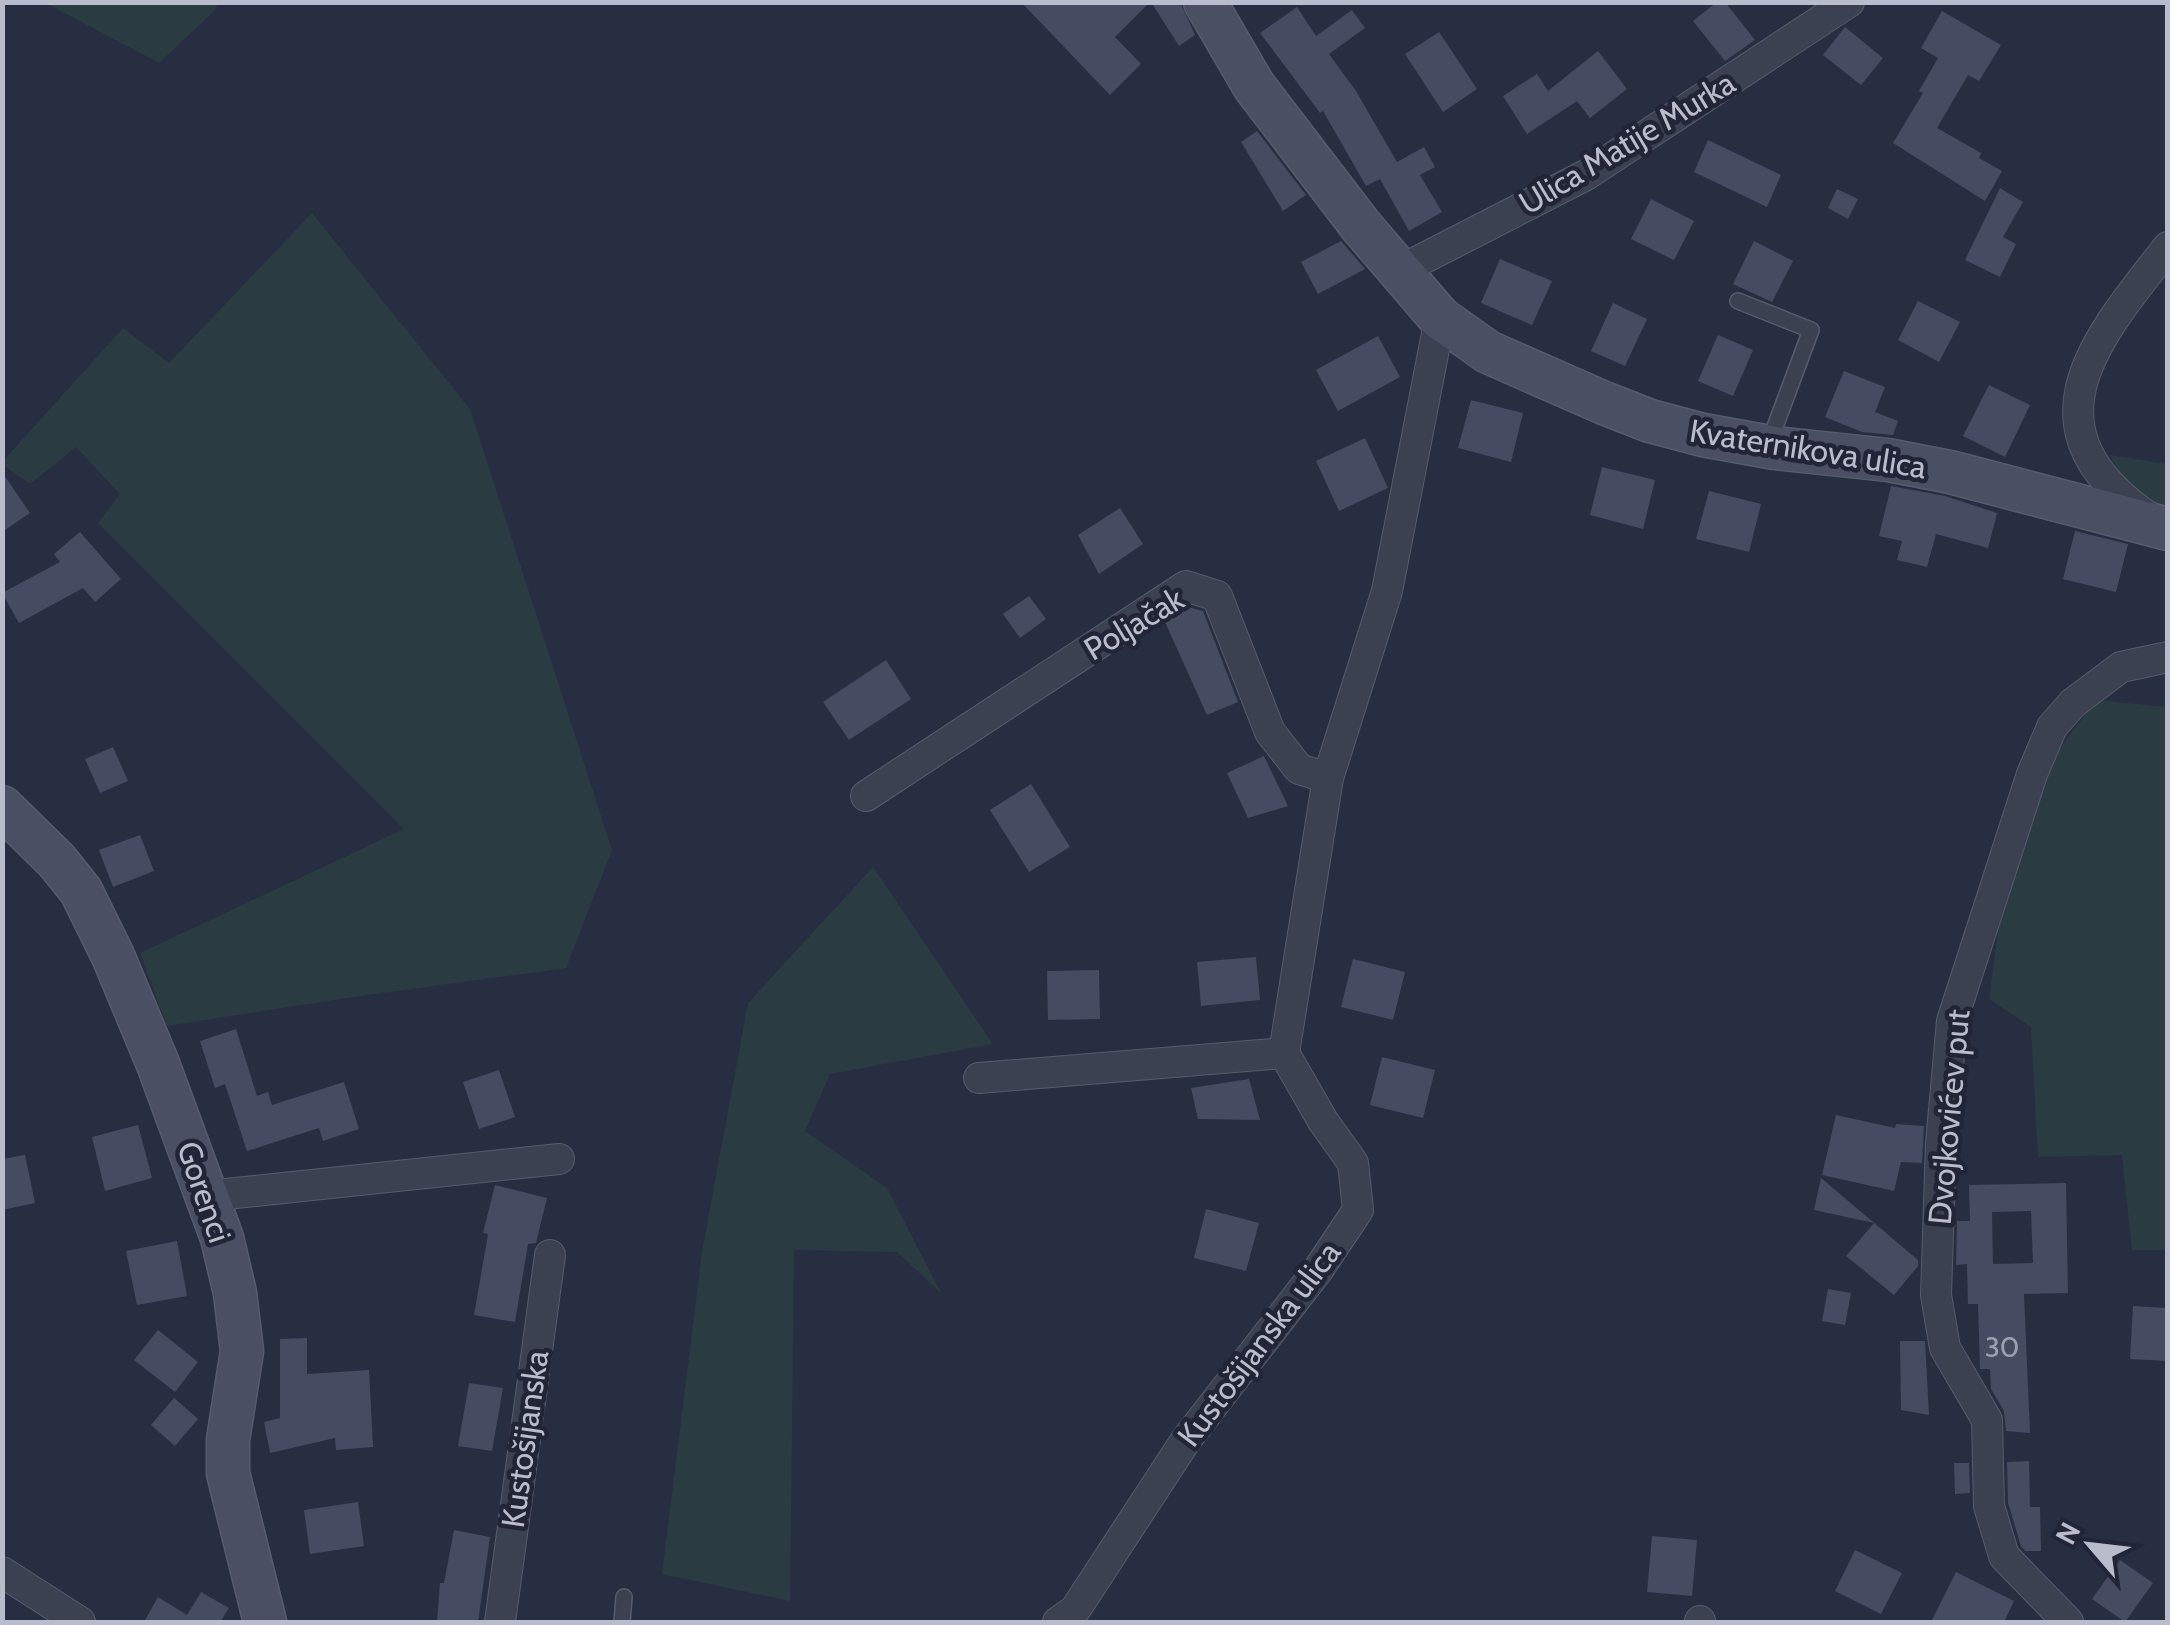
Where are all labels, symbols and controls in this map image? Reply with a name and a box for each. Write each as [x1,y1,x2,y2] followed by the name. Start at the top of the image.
[1512,62,1742,222] street label: Ulica Matije Murka
[1687,411,1930,487] street label: Kvaternikova ulica
[1077,578,1191,668] street label: Poljačak
[1920,1008,1977,1226] street label: Dvojkovićev put
[169,1136,240,1247] street label: Gorenci
[1169,1233,1349,1454] street label: Kustošijanska ulica
[1985,1330,2019,1364] house number: 30
[493,1347,556,1530] street label: Kustošijanska
[2040,1495,2140,1595] north arrow
[2048,1517,2088,1550] text: N

